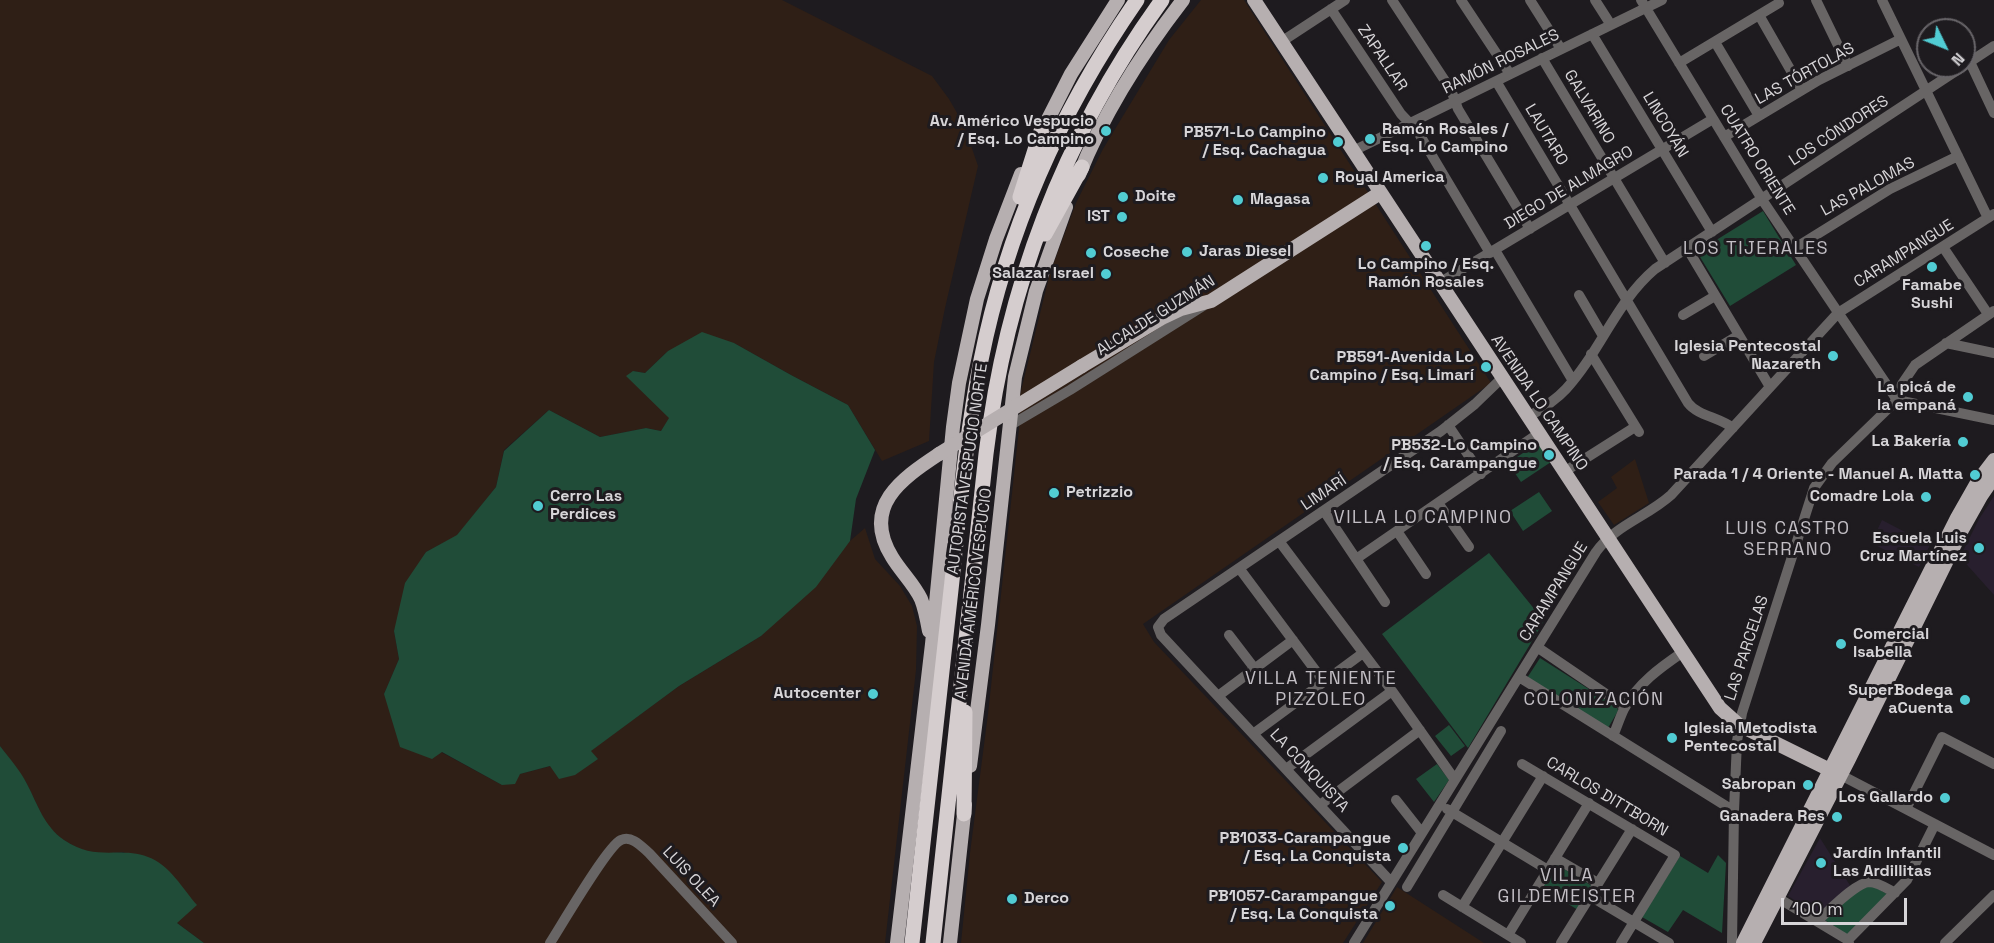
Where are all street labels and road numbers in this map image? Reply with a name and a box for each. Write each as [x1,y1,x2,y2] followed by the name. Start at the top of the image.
[1353,21,1411,95] street label: ZAPALLAR
[1439,25,1563,99] street label: RAMÓN ROSALES
[1752,39,1858,109] street label: LAS TÓRTOLAS
[1560,67,1618,147] street label: GALVARINO
[1638,89,1692,161] street label: LINCOYÁN
[1786,92,1892,170] street label: LOS CÓNDORES
[1520,101,1572,169] street label: LAUTARO
[1715,101,1799,219] street label: CUATRO ORIENTE
[1501,142,1637,234] street label: DIEGO DE ALMAGRO
[1818,153,1918,221] street label: LAS PALOMAS
[1851,216,1957,292] street label: CARAMPANGUE
[1093,272,1219,360] street label: ALCALDE GUZMÁN
[1486,332,1592,474] street label: AVENIDA LO CAMPINO
[944,362,992,576] street label: AUTOPISTA VESPUCIO NORTE
[1298,471,1350,515] street label: LIMARÍ
[951,487,997,701] street label: AVENIDA AMÉRICO VESPUCIO
[1516,539,1592,645] street label: CARAMPANGUE
[1721,593,1773,703] street label: LAS PARCELAS
[1265,725,1353,817] street label: LA CONQUISTA
[1543,753,1671,841] street label: CARLOS DITTBORN
[658,843,724,911] street label: LUIS OLEA

